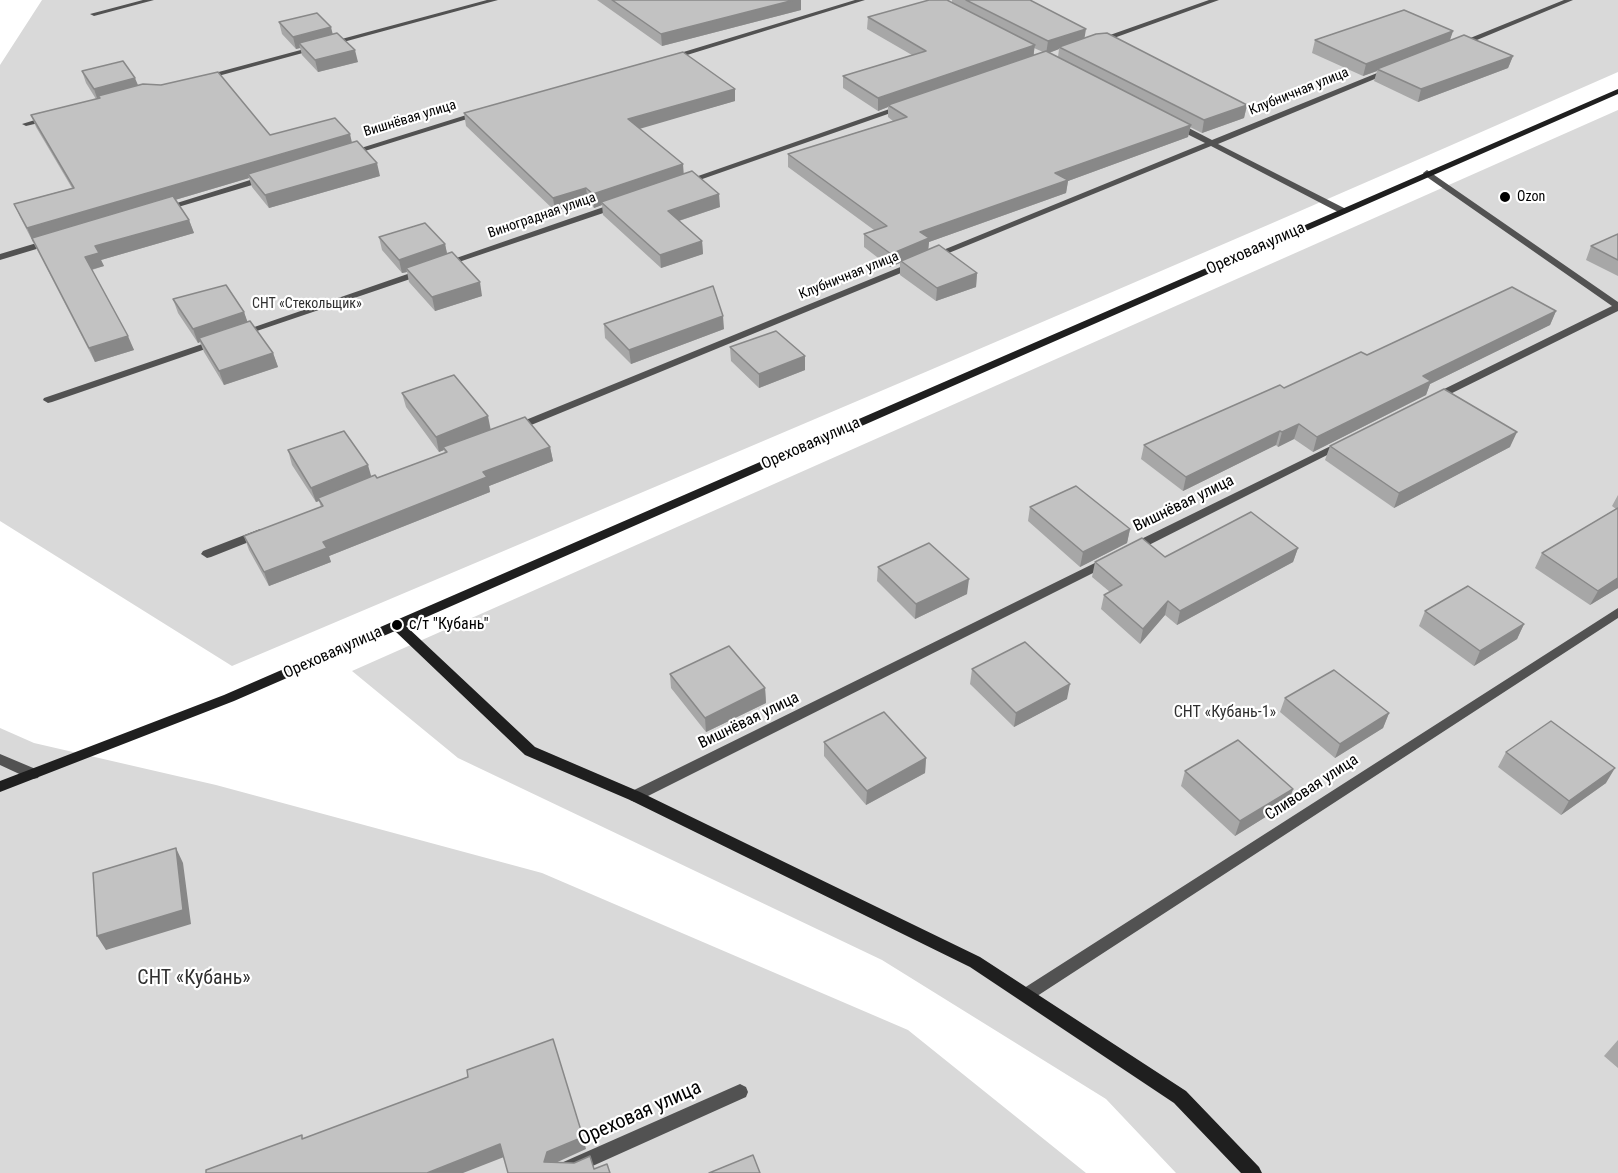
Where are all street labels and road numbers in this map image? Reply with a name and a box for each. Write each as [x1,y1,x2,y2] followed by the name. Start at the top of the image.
[1247,64,1351,120] street label: Клубничная улица
[362,97,458,141] street label: Вишнёвая улица
[486,190,598,242] street label: Виноградная улица
[1204,219,1308,279] street label: Ореховая улица
[797,248,901,304] street label: Клубничная улица
[759,414,863,474] street label: Ореховая улица
[1131,471,1237,537] street label: Вишнёвая улица
[281,623,385,683] street label: Ореховая улица
[696,688,802,754] street label: Вишнёвая улица
[1262,751,1362,825] street label: Сливовая улица
[575,1076,705,1152] street label: Ореховая улица

